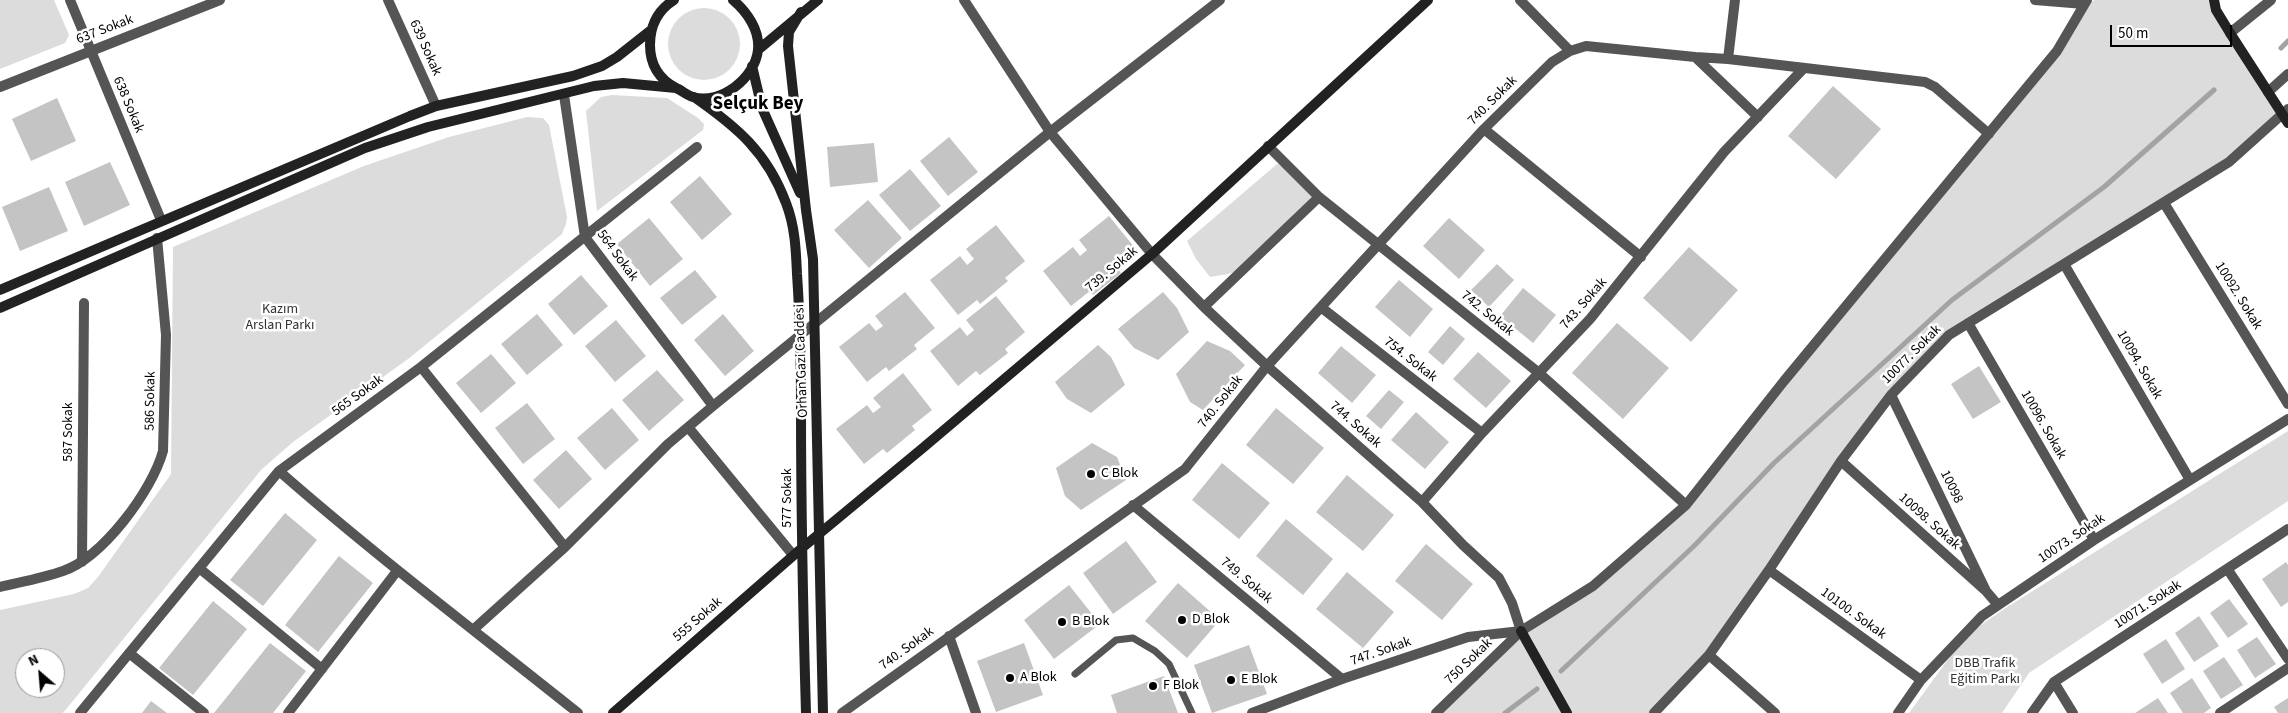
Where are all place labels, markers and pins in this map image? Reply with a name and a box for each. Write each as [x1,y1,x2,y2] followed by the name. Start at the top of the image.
[1101,466,1138,482] place label: C Blok
[1085,468,1097,480] marker: C Blok
[1192,612,1230,628] place label: D Blok
[1072,614,1109,630] place label: B Blok
[1176,614,1188,626] marker: D Blok
[1056,616,1068,628] marker: B Blok
[1020,670,1057,686] place label: A Blok
[1004,672,1016,684] marker: A Blok
[1241,672,1277,688] place label: E Blok
[1225,674,1237,686] marker: E Blok
[1163,678,1199,694] place label: F Blok
[1147,680,1159,692] marker: F Blok

